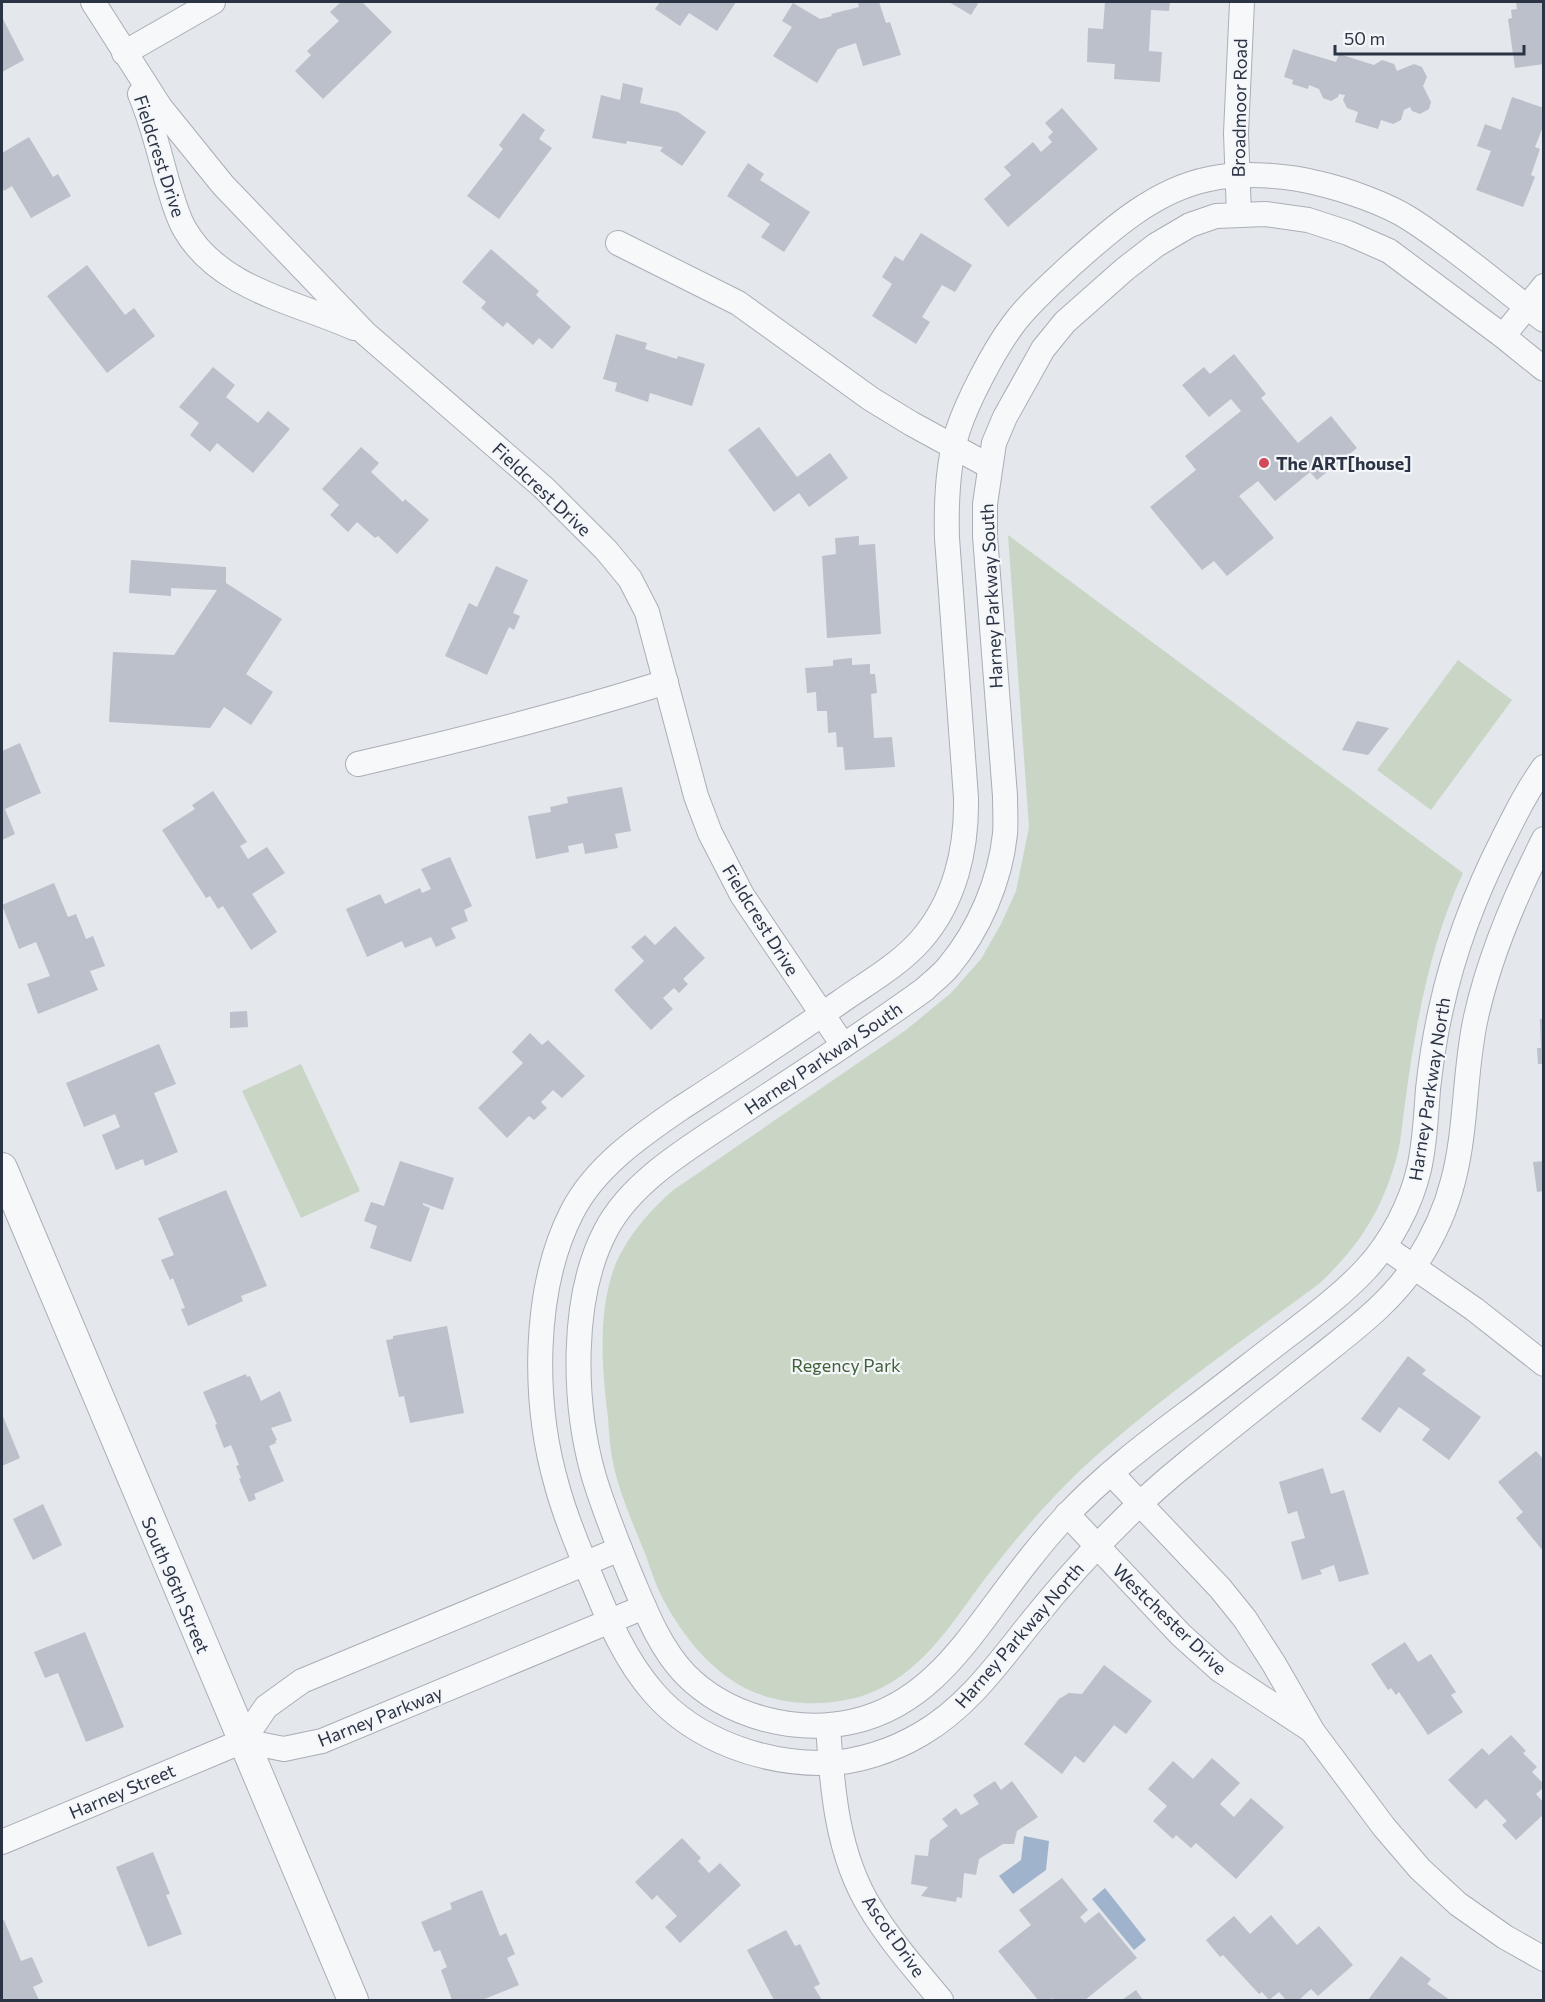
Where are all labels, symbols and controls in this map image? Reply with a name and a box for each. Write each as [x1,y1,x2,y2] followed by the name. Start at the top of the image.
[1335,18,1524,56] scale bar
[1344,27,1385,49] text: 50 m
[1227,38,1251,178] street label: Broadmoor Road
[130,92,190,220] street label: Fieldcrest Drive
[488,438,596,540] street label: Fieldcrest Drive
[1276,452,1412,474] place label: The ART[house]
[1257,456,1271,470] marker: The ART[house]
[975,503,1007,689] street label: Harney Parkway South
[718,860,804,980] street label: Fieldcrest Drive
[1404,996,1454,1182] street label: Harney Parkway North
[740,997,906,1119] street label: Harney Parkway South
[791,1354,901,1376] park label: Regency Park
[137,1513,215,1657] street label: South 96th Street
[950,1558,1088,1712] street label: Harney Parkway North
[1109,1559,1231,1679] street label: Westchester Drive
[314,1681,446,1751] street label: Harney Parkway
[66,1759,178,1823] street label: Harney Street
[858,1891,930,1981] street label: Ascot Drive

